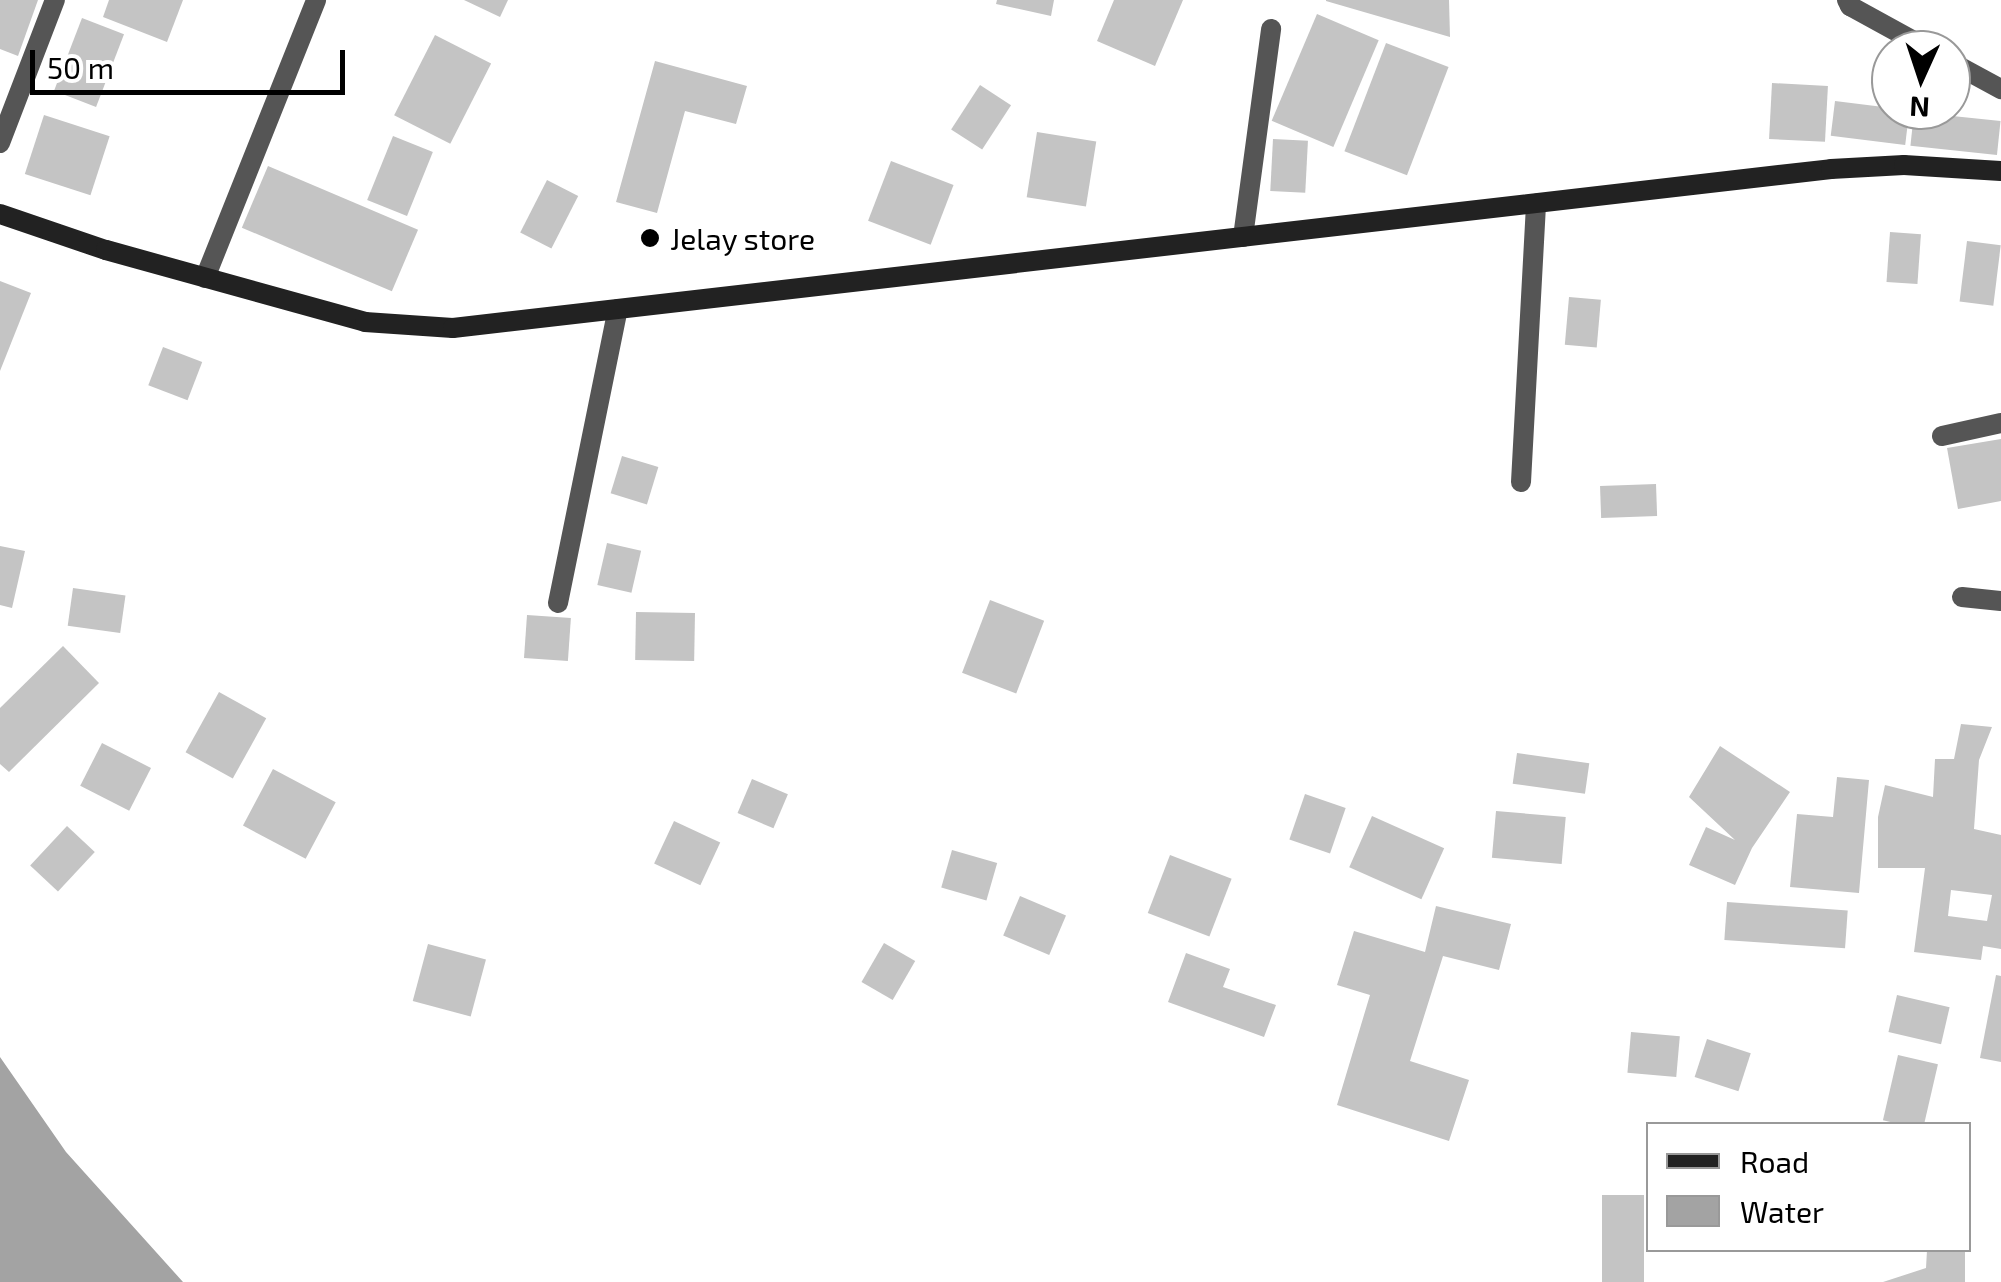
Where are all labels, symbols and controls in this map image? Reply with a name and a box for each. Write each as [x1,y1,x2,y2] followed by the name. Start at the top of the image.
[35,30,350,92] scale bar
[1871,30,1971,130] north arrow
[47,49,114,85] text: 50 m
[1909,90,1931,125] text: N
[670,220,816,256] place label: Jelay store
[639,227,661,249] marker: Jelay store
[1646,1122,1971,1252] legend
[1740,1143,1809,1179] text: Road
[1740,1193,1824,1229] text: Water

